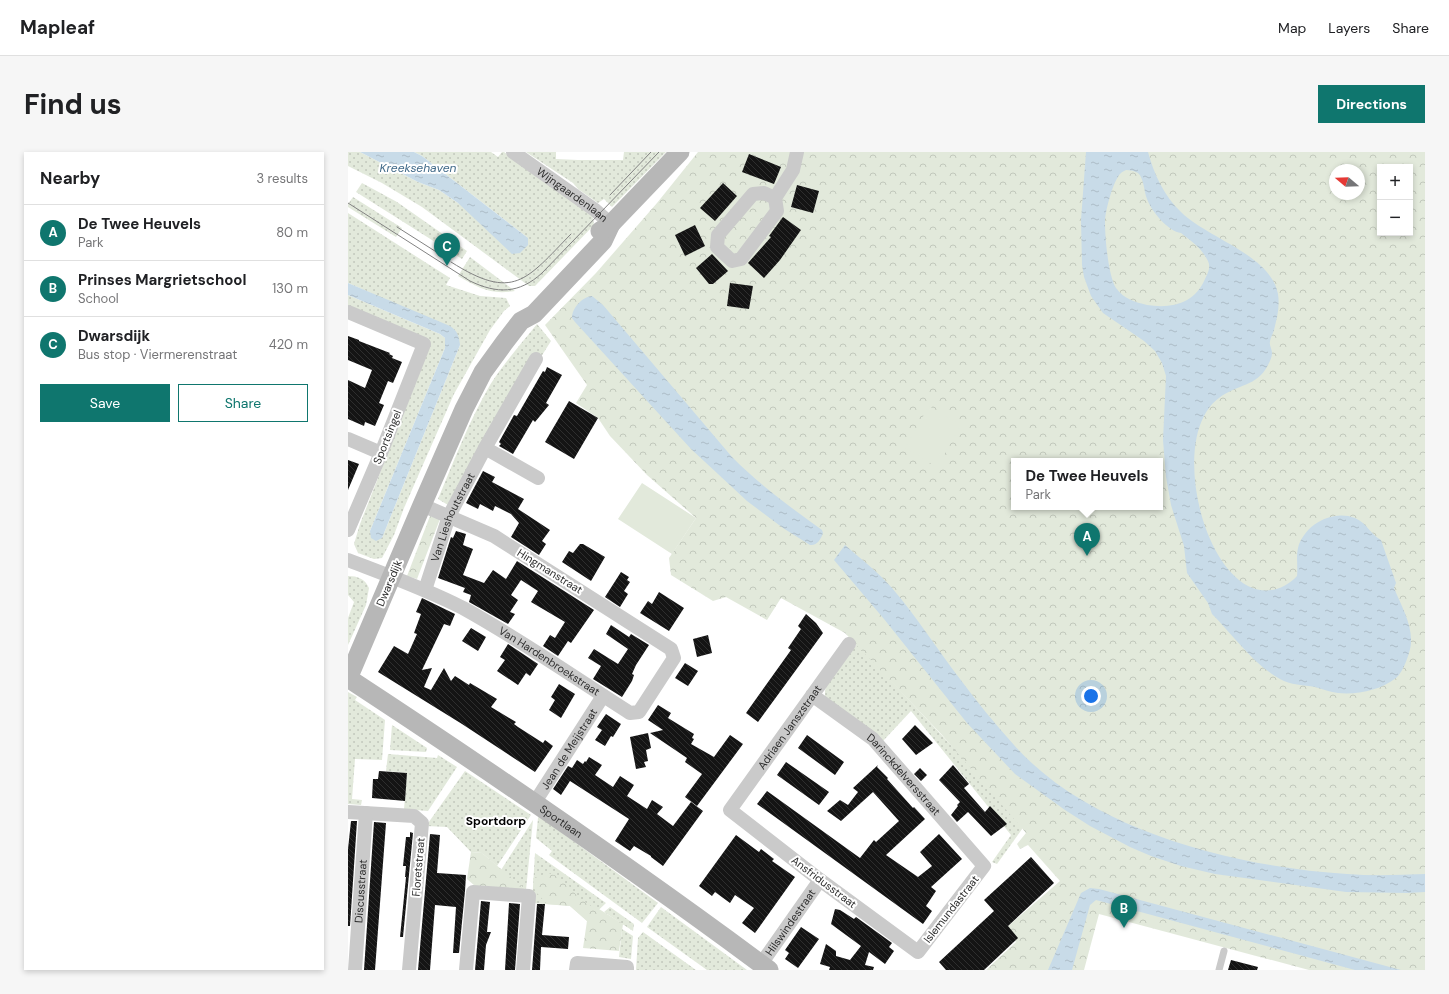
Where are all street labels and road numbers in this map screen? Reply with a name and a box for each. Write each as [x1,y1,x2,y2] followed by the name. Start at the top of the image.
[534,164,611,225] street label: Wijngaardenlaan
[370,408,404,466] street label: Sportsingel
[428,470,478,563] street label: Van Lieshoutstraat
[515,545,585,597] street label: Hingmanstraat
[373,557,405,608] street label: Dwarsdijk
[496,623,603,699] street label: Van Hardenbroekstraat
[755,682,824,772] street label: Adriaen Janszstraat
[538,706,600,792] street label: Jean de Meijstraat
[864,730,944,818] street label: Darinckdelversstraat
[537,802,585,841] street label: Sportlaan
[408,837,428,897] street label: Floretstraat
[789,853,859,911] street label: Ansfridusstraat
[351,859,370,923] street label: Discusstraat
[920,872,982,946] street label: Islemundastraat
[762,886,819,958] street label: Hilswindestraat

